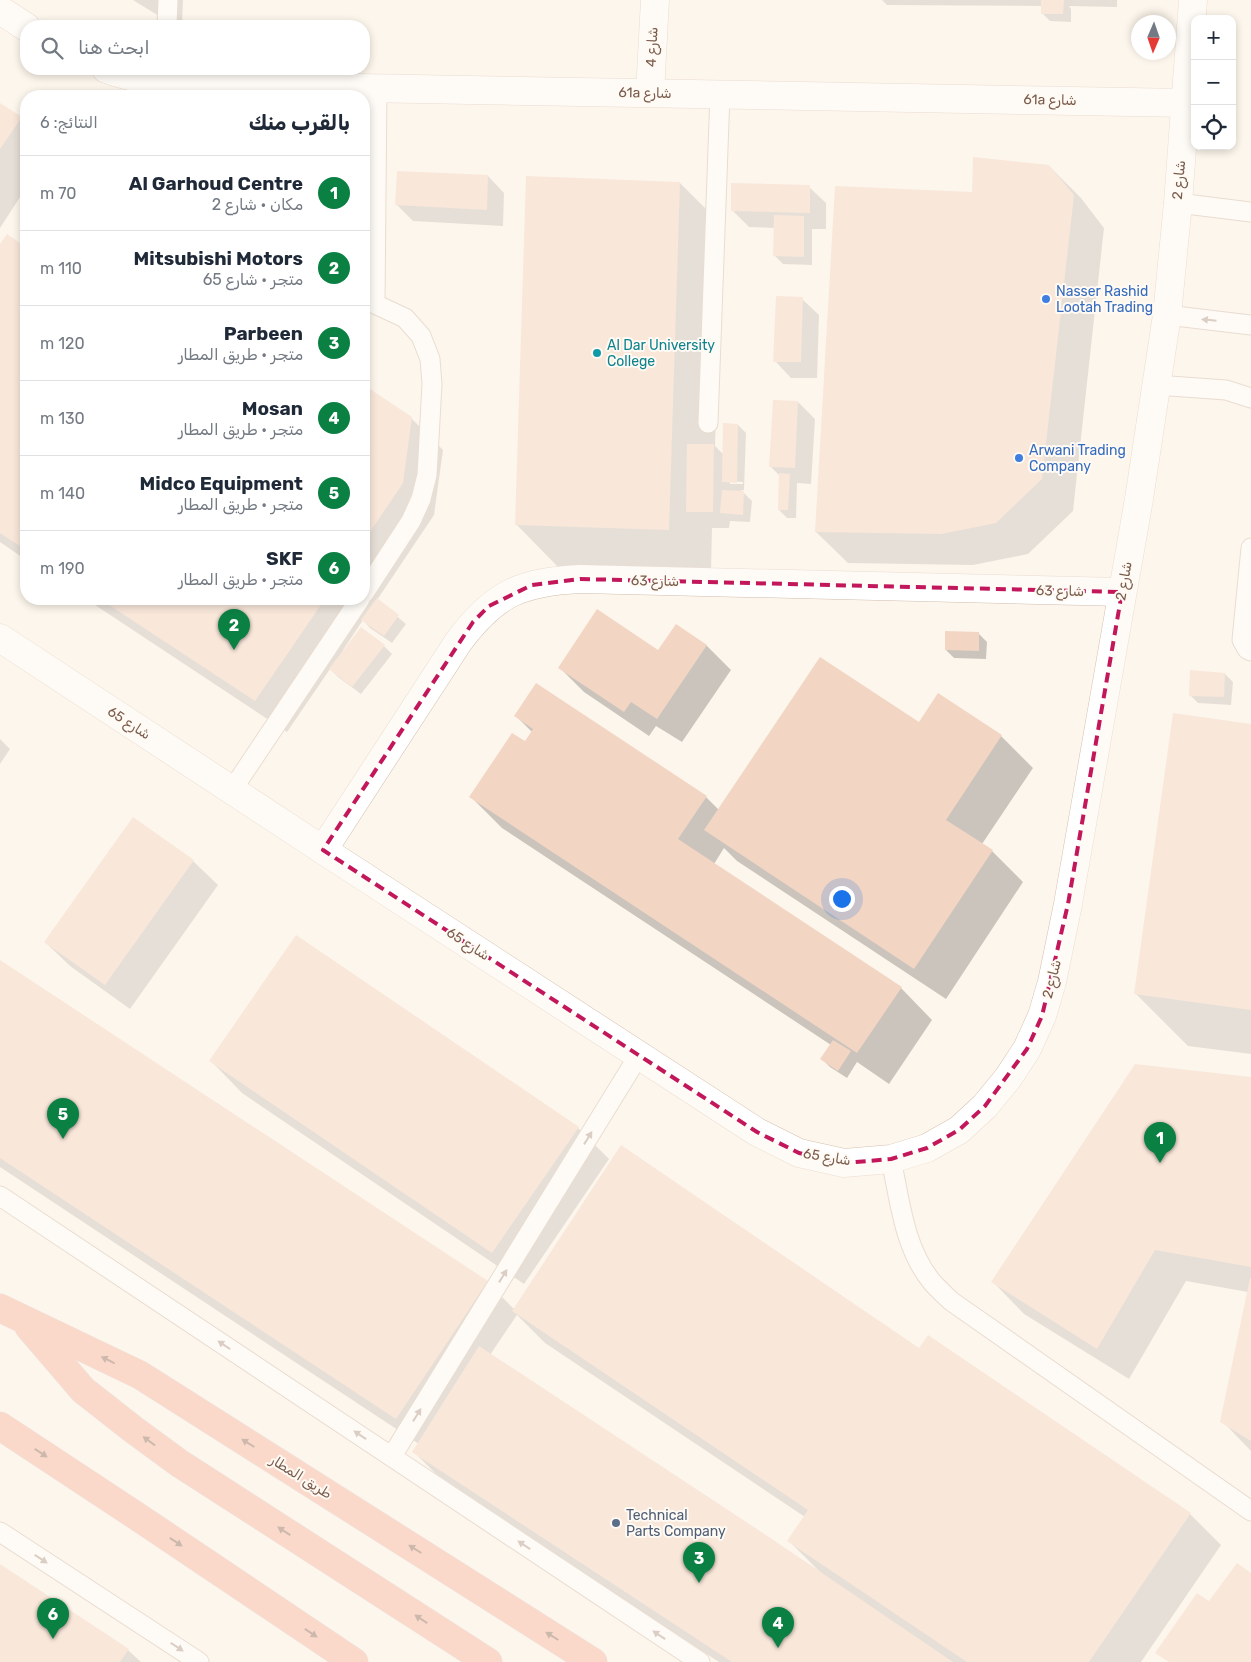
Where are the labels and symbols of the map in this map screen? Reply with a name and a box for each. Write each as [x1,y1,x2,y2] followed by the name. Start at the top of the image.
[1131,15,1176,60] north arrow
[642,27,664,68] street label: شارع 4
[618,84,672,104] street label: 61a شارع
[1023,91,1077,111] street label: 61a شارع
[1169,160,1191,201] street label: شارع 2
[1056,283,1153,316] place label: Nasser Rashid Lootah Trading
[1040,293,1052,305] marker: Nasser Rashid Lootah Trading
[1201,316,1217,324] one-way arrow
[607,337,715,370] place label: Al Dar University College
[591,347,603,359] marker: Al Dar University College
[1029,442,1126,475] place label: Arwani Trading Company
[1013,452,1025,464] marker: Arwani Trading Company
[1112,560,1138,602] street label: شارع 2
[631,572,679,592] street label: شارع 63
[1036,582,1084,602] street label: شارع 63
[218,609,250,650] pin: 2
[103,703,154,745] street label: شارع 65
[829,886,855,912] your location
[442,924,493,966] street label: شارع 65
[1039,958,1067,1001] street label: شارع 2
[47,1098,79,1139] pin: 5
[1144,1122,1176,1163] pin: 1
[583,1132,592,1145] one-way arrow
[802,1145,852,1171] street label: شارع 65
[498,1270,507,1283] one-way arrow
[218,1340,231,1350] one-way arrow
[101,1356,116,1364] one-way arrow
[413,1408,422,1421] one-way arrow
[353,1430,366,1440] one-way arrow
[142,1436,156,1446] one-way arrow
[241,1438,254,1448] one-way arrow
[34,1448,47,1458] one-way arrow
[266,1451,335,1503] street label: طريق المطار
[626,1507,726,1540] place label: Technical Parts Company
[610,1517,622,1529] marker: Technical Parts Company
[278,1526,291,1535] one-way arrow
[169,1537,183,1547] one-way arrow
[517,1540,531,1549] one-way arrow
[683,1542,715,1583] pin: 3
[408,1544,421,1554] one-way arrow
[34,1554,48,1563] one-way arrow
[37,1598,69,1639] pin: 6
[762,1607,794,1648] pin: 4
[415,1614,428,1623] one-way arrow
[304,1628,317,1638] one-way arrow
[652,1630,666,1640] one-way arrow
[545,1631,558,1641] one-way arrow
[170,1643,184,1652] one-way arrow

